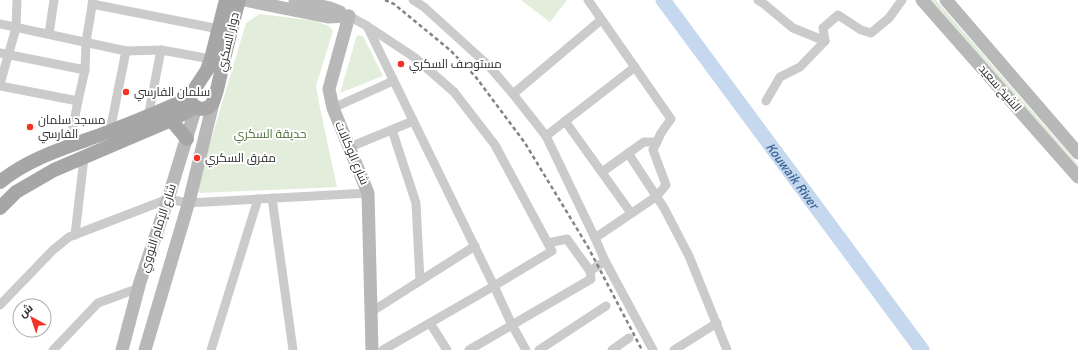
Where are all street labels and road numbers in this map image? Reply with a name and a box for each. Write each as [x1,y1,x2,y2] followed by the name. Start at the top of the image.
[214,11,245,74] street label: دوار السكري
[975,61,1024,115] street label: الشيخ سعيد
[331,119,372,187] street label: شارع الوكالات
[137,182,182,275] street label: شارع الإمام النووي

